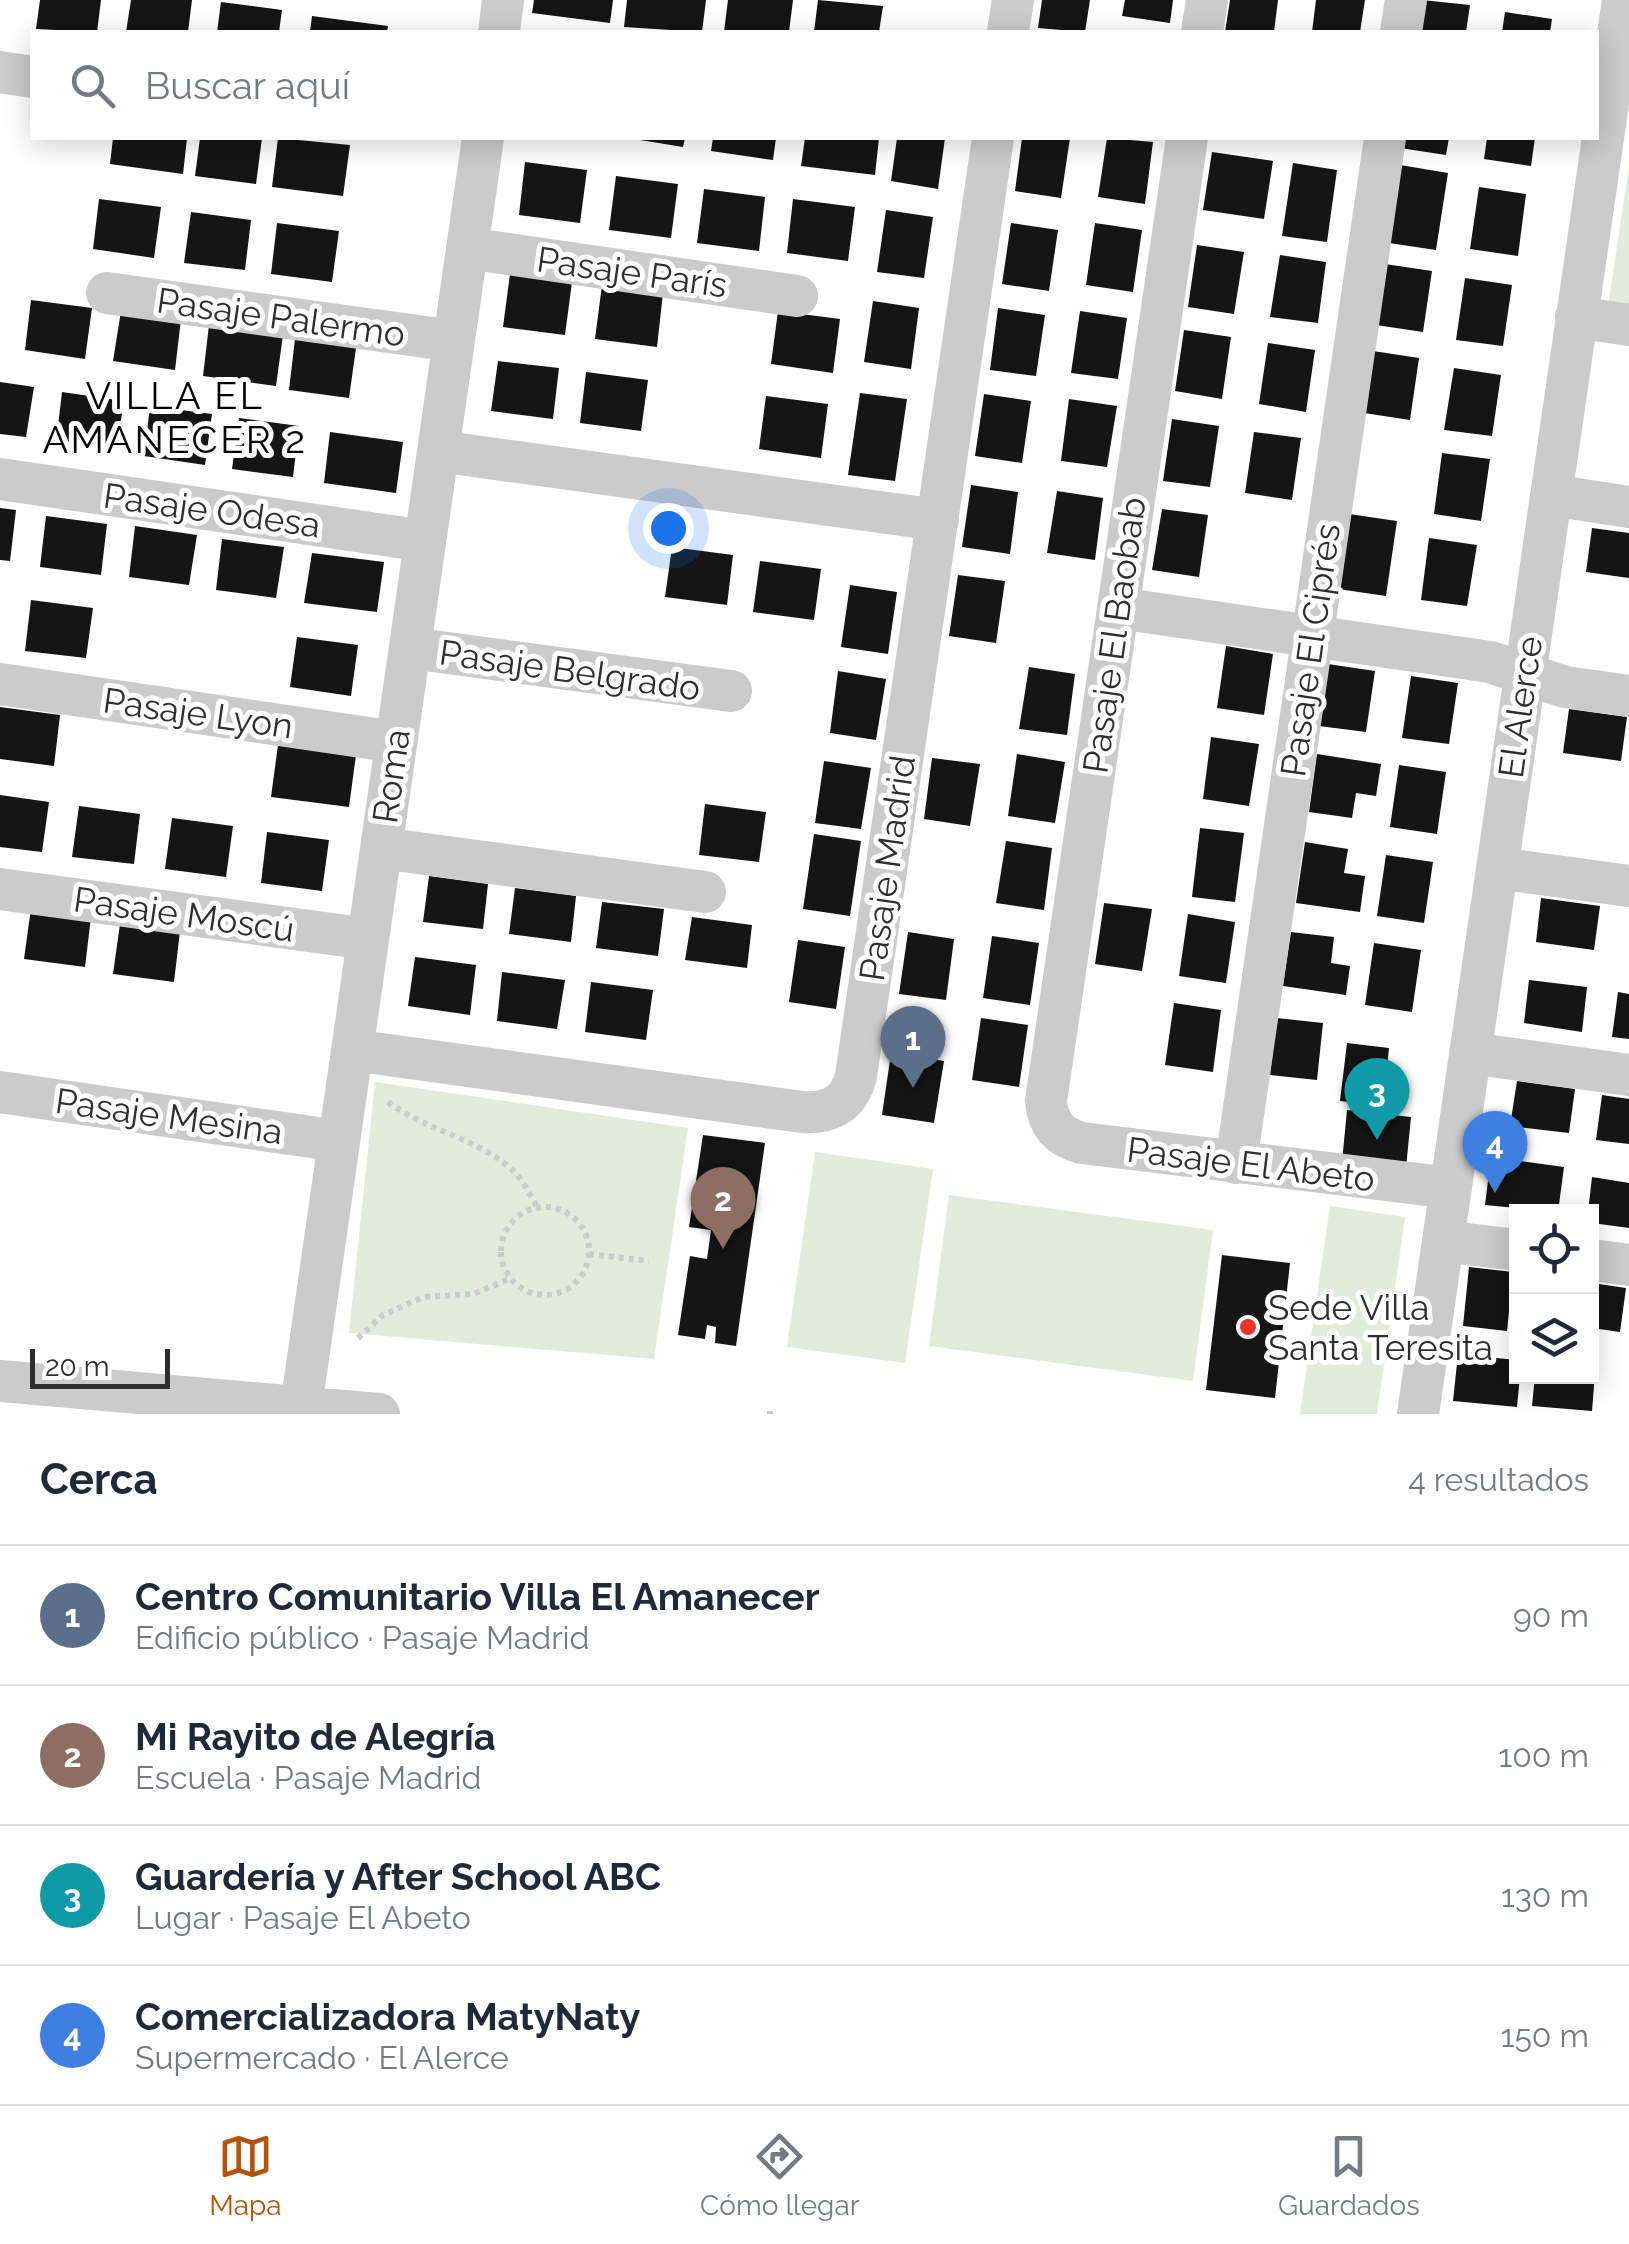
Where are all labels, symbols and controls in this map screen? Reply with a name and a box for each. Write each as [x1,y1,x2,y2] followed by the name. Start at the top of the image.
[30,30,1599,140] search box
[65,58,120,113] icon: search
[145,63,350,108] text: Buscar aquí
[534,238,730,306] street label: Pasaje París
[154,279,408,355] street label: Pasaje Palermo
[42,373,308,462] district label: VILLA EL AMANECER 2
[101,474,323,546] street label: Pasaje Odesa
[1074,494,1154,776] street label: Pasaje El Baobab
[643,503,694,554] your location
[1272,521,1348,779] street label: Pasaje El Ciprés
[437,631,703,709] street label: Pasaje Belgrado
[1490,634,1550,780] street label: El Alerce
[101,679,295,747] street label: Pasaje Lyon
[364,726,418,826] street label: Roma
[851,753,923,983] street label: Pasaje Madrid
[71,878,297,950] street label: Pasaje Moscú
[880,1006,946,1088] pin: 1
[1344,1058,1410,1140] pin: 3
[53,1080,285,1152] street label: Pasaje Mesina
[1462,1110,1528,1193] pin: 4
[1125,1128,1377,1200] street label: Pasaje El Abeto
[690,1166,756,1249] pin: 2
[1509,1204,1599,1384] map controls
[1509,1204,1599,1294] button: locate
[1268,1287,1493,1368] place label: Sede Villa Santa Teresita
[1509,1294,1599,1384] button: layers
[1237,1316,1259,1338] marker: Sede Villa Santa Teresita
[30,1344,170,1388] scale bar
[45,1350,110,1383] text: 20 m
[40,1455,158,1504] text: Cerca
[1408,1461,1589,1498] text: 4 resultados
[135,1574,819,1619] text: Centro Comunitario Villa El Amanecer
[65,1597,80,1634] text: 1
[1513,1597,1589,1634] text: 90 m
[135,1619,589,1656] text: Edificio público · Pasaje Madrid
[135,1714,496,1759] text: Mi Rayito de Alegría
[63,1737,82,1774] text: 2
[1499,1737,1589,1774] text: 100 m
[135,1759,481,1796] text: Escuela · Pasaje Madrid
[135,1854,661,1899] text: Guardería y After School ABC
[64,1877,81,1914] text: 3
[1501,1877,1589,1914] text: 130 m
[135,1899,471,1936] text: Lugar · Pasaje El Abeto
[135,1994,640,2039] text: Comercializadora MatyNaty
[63,2017,82,2054] text: 4
[1501,2017,1589,2054] text: 150 m
[135,2039,509,2076] text: Supermercado · El Alerce
[209,2129,281,2222] tab: Mapa
[700,2129,860,2222] tab: Cómo llegar
[1278,2129,1420,2222] tab: Guardados

